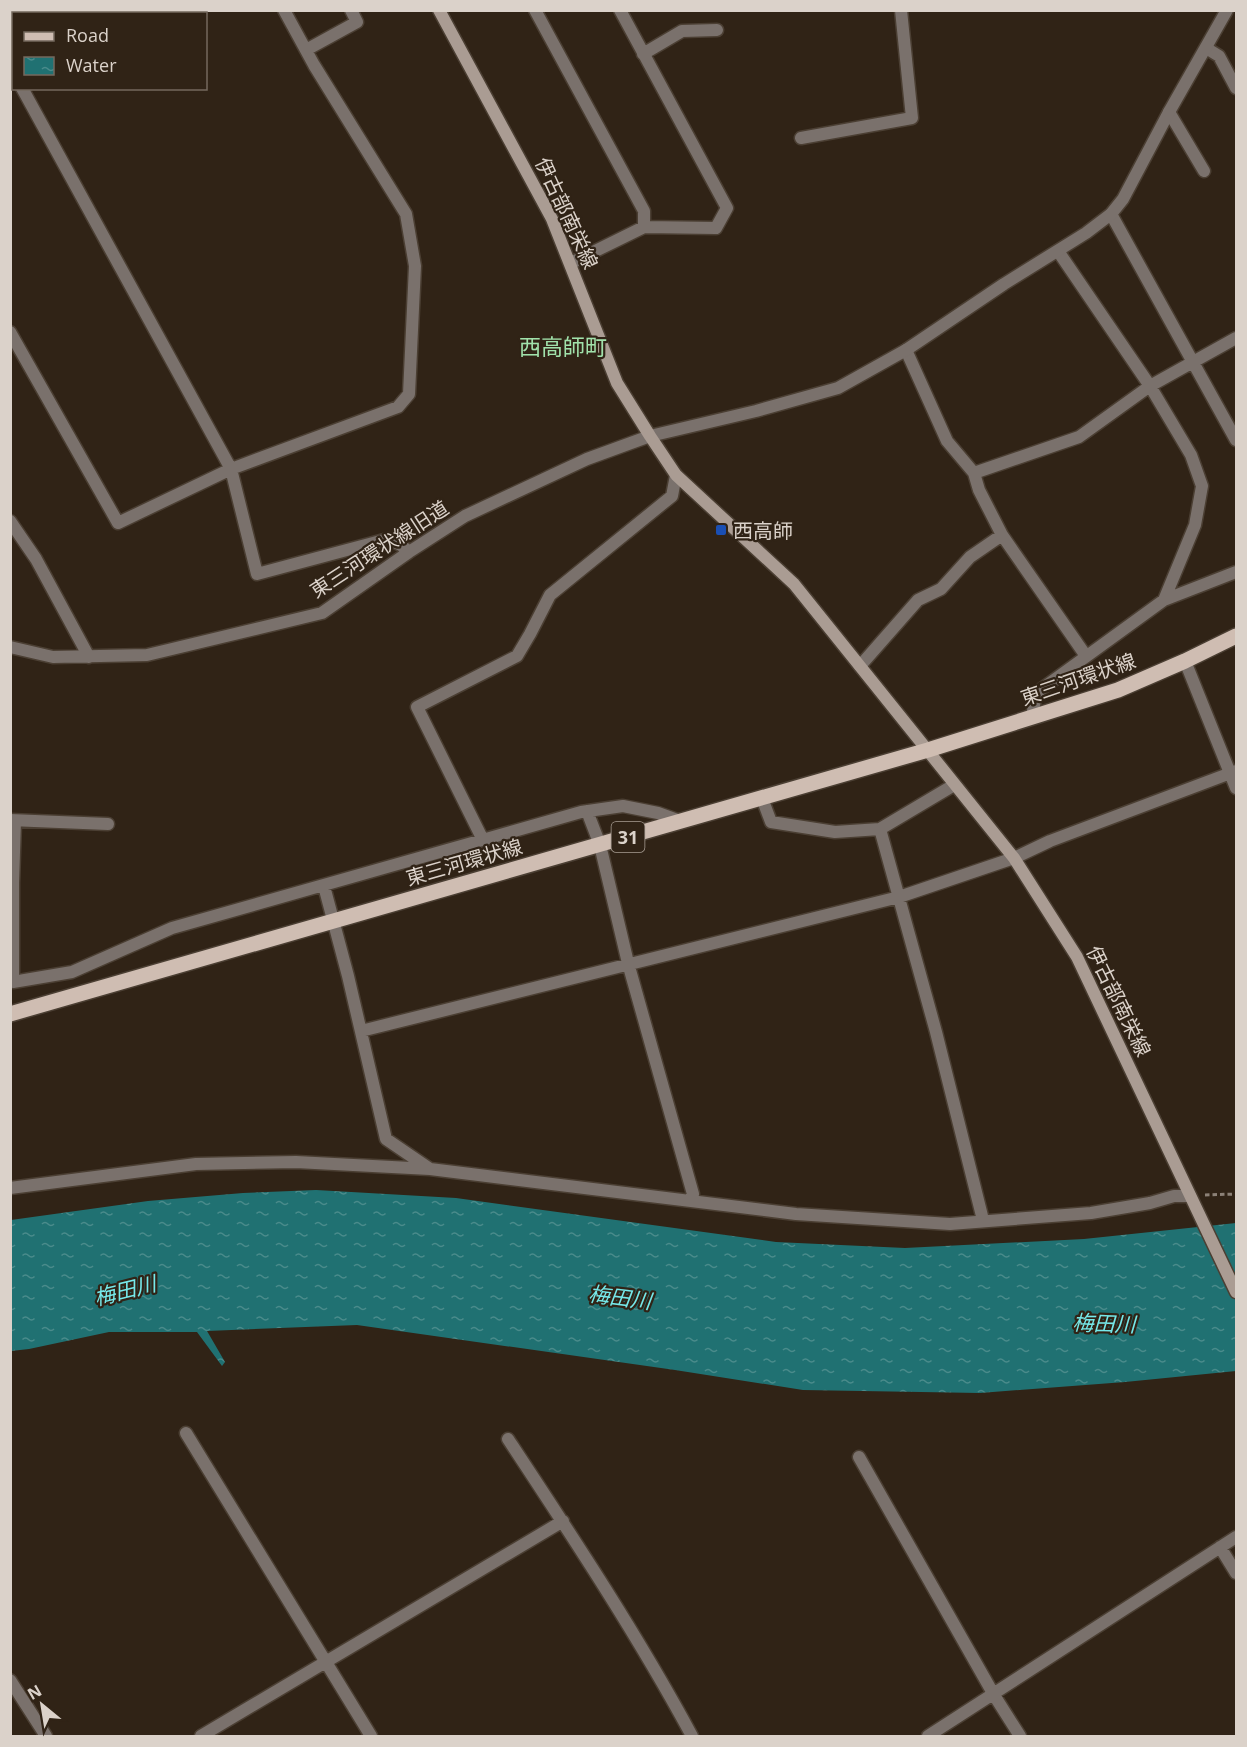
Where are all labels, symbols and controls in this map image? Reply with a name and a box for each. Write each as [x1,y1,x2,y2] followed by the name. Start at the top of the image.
[12,12,207,90] legend
[66,23,109,47] text: Road
[66,53,117,77] text: Water
[529,153,605,273] street label: 伊古部南栄線
[519,331,607,361] district label: 西高師町
[305,494,453,604] street label: 東三河環状線旧道
[733,517,793,544] place label: 西高師
[714,523,728,537] marker: 西高師
[1017,647,1139,711] street label: 東三河環状線
[612,822,644,852] road number: 31
[403,832,525,892] street label: 東三河環状線
[1081,941,1157,1061] street label: 伊古部南栄線
[91,1268,161,1311] water label: 梅田川
[587,1279,655,1315] water label: 梅田川
[1072,1308,1138,1338] water label: 梅田川
[12,1675,72,1735] north arrow
[23,1679,46,1705] text: N

